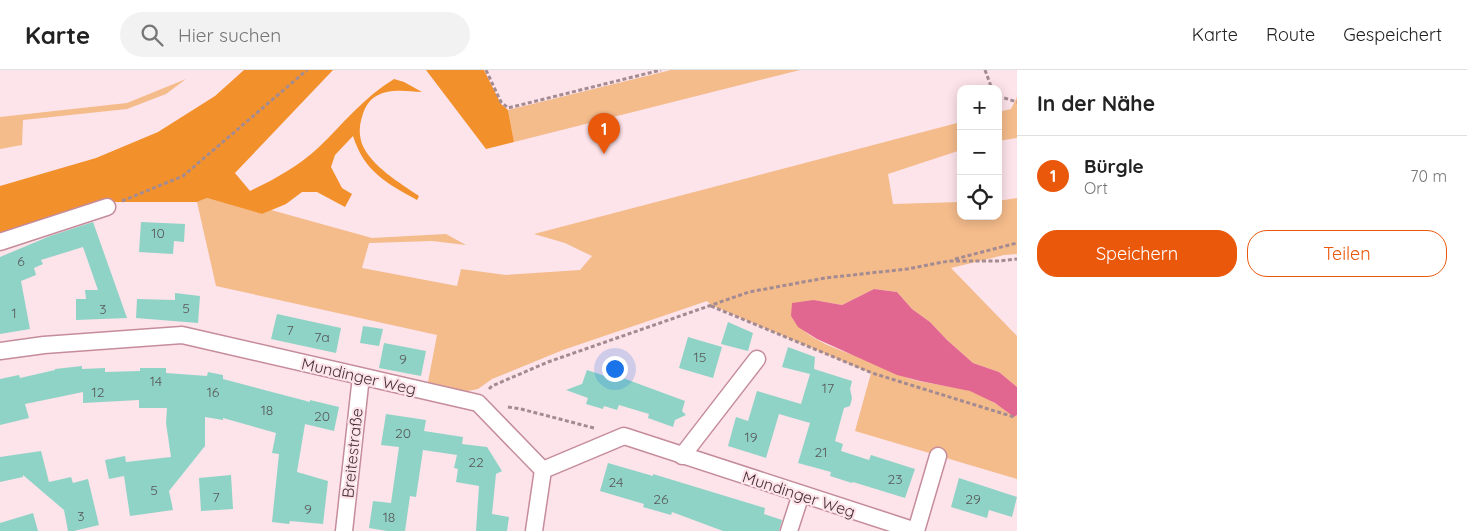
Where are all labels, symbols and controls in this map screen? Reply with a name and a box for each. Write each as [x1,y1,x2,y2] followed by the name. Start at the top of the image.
[120,12,470,57] search box
[25,20,90,50] text: Karte
[138,21,166,49] icon: search
[178,23,281,47] text: Hier suchen
[1192,23,1238,46] text: Karte
[1266,23,1315,46] text: Route
[1343,23,1442,46] text: Gespeichert
[957,85,1002,220] map controls
[957,85,1002,130] button: +
[1037,90,1155,116] text: In der Nähe
[588,113,620,154] pin: 1
[957,130,1002,175] button: −
[1084,154,1144,178] text: Bürgle
[1050,166,1056,186] text: 1
[1410,166,1447,186] text: 70 m
[957,175,1002,220] button: locate
[1084,178,1108,198] text: Ort
[151,224,165,242] house number: 10
[1037,230,1237,277] button: Speichern
[1247,230,1447,277] button: Teilen
[17,252,25,270] house number: 6
[182,299,190,317] house number: 5
[99,300,107,318] house number: 3
[11,304,17,322] house number: 1
[286,321,294,339] house number: 7
[314,328,330,346] house number: 7a
[694,348,706,366] house number: 15
[399,350,407,368] house number: 9
[300,353,418,399] street label: Mundinger Weg
[602,356,628,382] your location
[150,372,162,390] house number: 14
[822,379,834,397] house number: 17
[92,383,105,401] house number: 12
[207,383,220,401] house number: 16
[261,401,273,419] house number: 18
[314,407,330,425] house number: 20
[337,407,367,499] street label: Breitestraße
[395,424,411,442] house number: 20
[745,428,758,446] house number: 19
[815,443,827,461] house number: 21
[468,453,484,471] house number: 22
[740,466,858,522] street label: Mundinger Weg
[887,470,903,488] house number: 23
[609,473,623,491] house number: 24
[150,481,158,499] house number: 5
[212,488,220,506] house number: 7
[653,490,669,508] house number: 26
[965,490,981,508] house number: 29
[304,500,312,518] house number: 9
[77,507,85,525] house number: 3
[383,508,395,526] house number: 18

